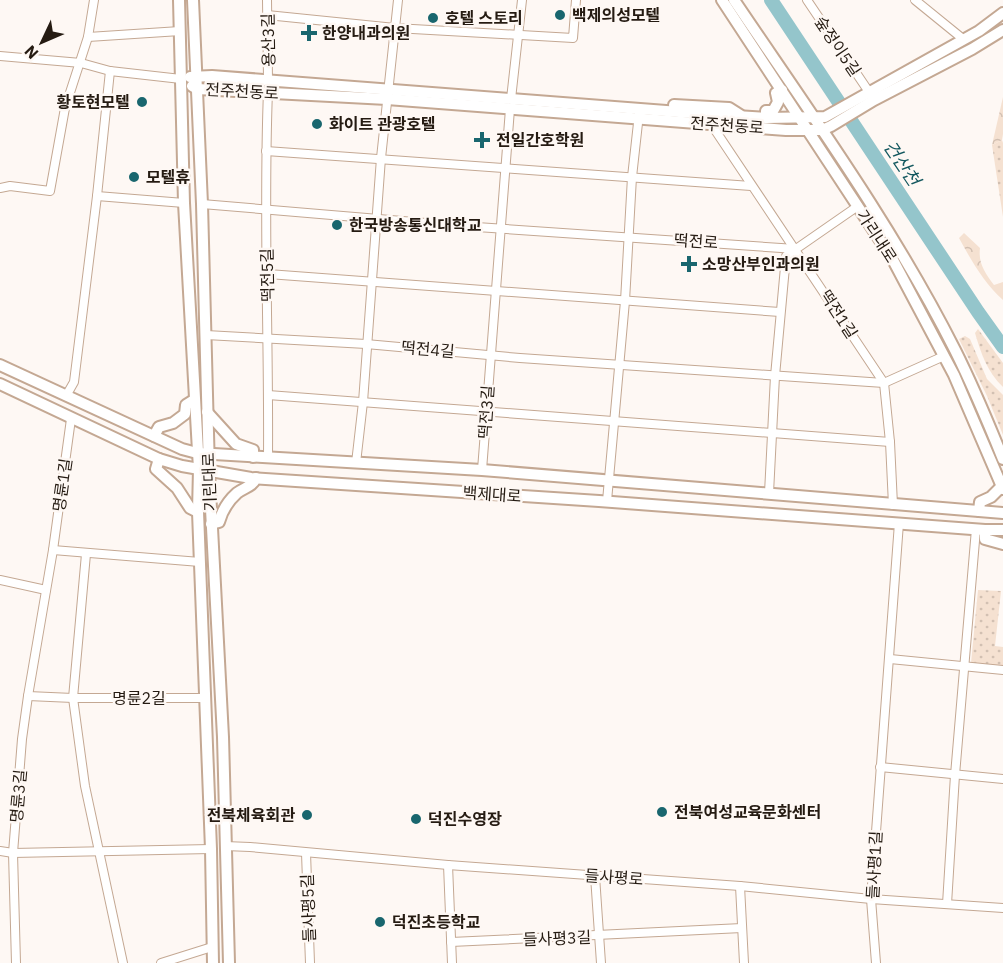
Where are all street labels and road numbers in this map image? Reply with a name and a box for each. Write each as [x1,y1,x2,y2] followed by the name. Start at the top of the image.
[811,12,865,80] street label: 숲정이5길
[258,13,278,67] street label: 용산3길
[205,79,280,103] street label: 전주천동로
[690,112,765,138] street label: 전주천동로
[853,206,902,266] street label: 가리내로
[673,229,719,253] street label: 떡전로
[257,248,277,302] street label: 떡전5길
[816,286,862,342] street label: 떡전1길
[400,337,456,361] street label: 떡전4길
[474,384,498,440] street label: 떡전3길
[198,452,220,512] street label: 기린대로
[48,457,76,513] street label: 명륜1길
[462,482,522,506] street label: 백제대로
[112,688,166,708] street label: 명륜2길
[6,768,30,824] street label: 명륜3길
[862,830,886,900] street label: 들사평1길
[584,865,644,889] street label: 들사평로
[297,873,319,943] street label: 들사평5길
[522,927,592,949] street label: 들사평3길

